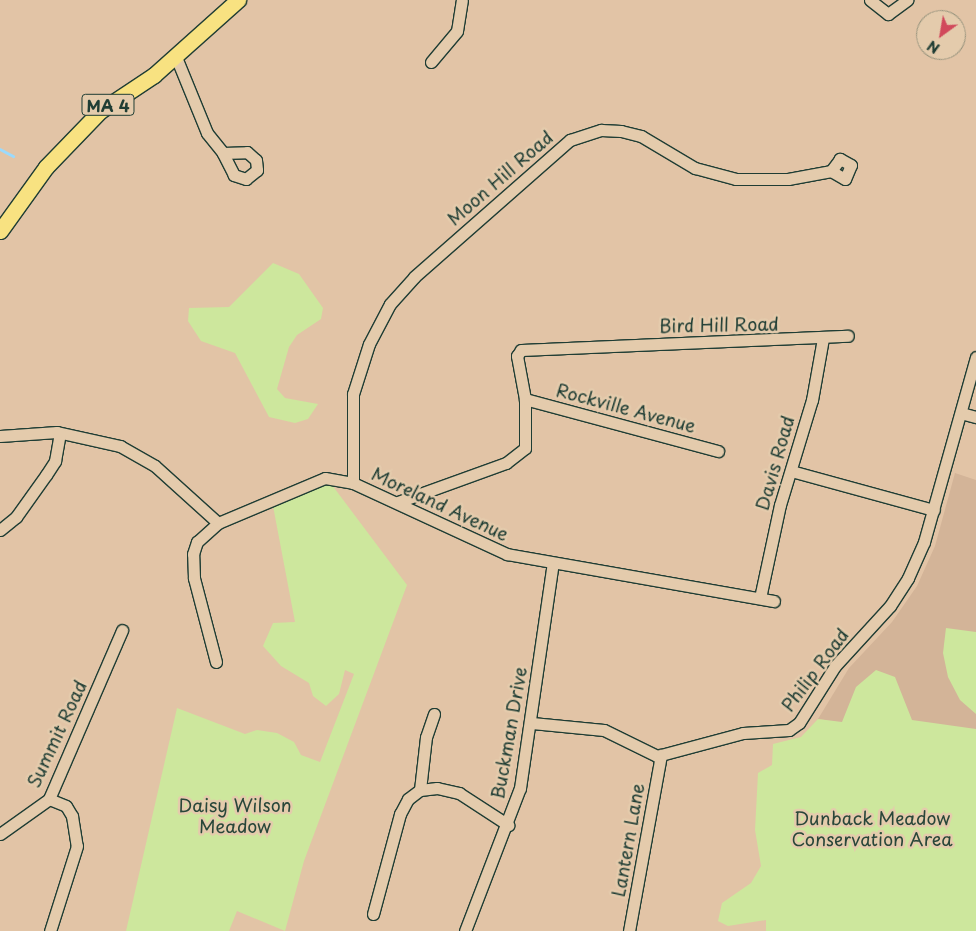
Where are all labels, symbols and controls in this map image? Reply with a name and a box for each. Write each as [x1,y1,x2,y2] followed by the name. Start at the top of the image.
[916,10,966,60] north arrow
[923,35,944,59] text: N
[80,92,136,118] road number: MA 4
[443,127,557,229] street label: Moon Hill Road
[659,313,779,337] street label: Bird Hill Road
[554,379,698,437] street label: Rockville Avenue
[751,413,799,513] street label: Davis Road
[368,463,512,545] street label: Moreland Avenue
[777,625,853,715] street label: Philip Road
[487,666,531,800] street label: Buckman Drive
[23,677,91,791] street label: Summit Road
[607,782,649,898] street label: Lantern Lane
[179,795,291,838] park label: Daisy Wilson Meadow
[791,808,953,851] park label: Dunback Meadow Conservation Area

